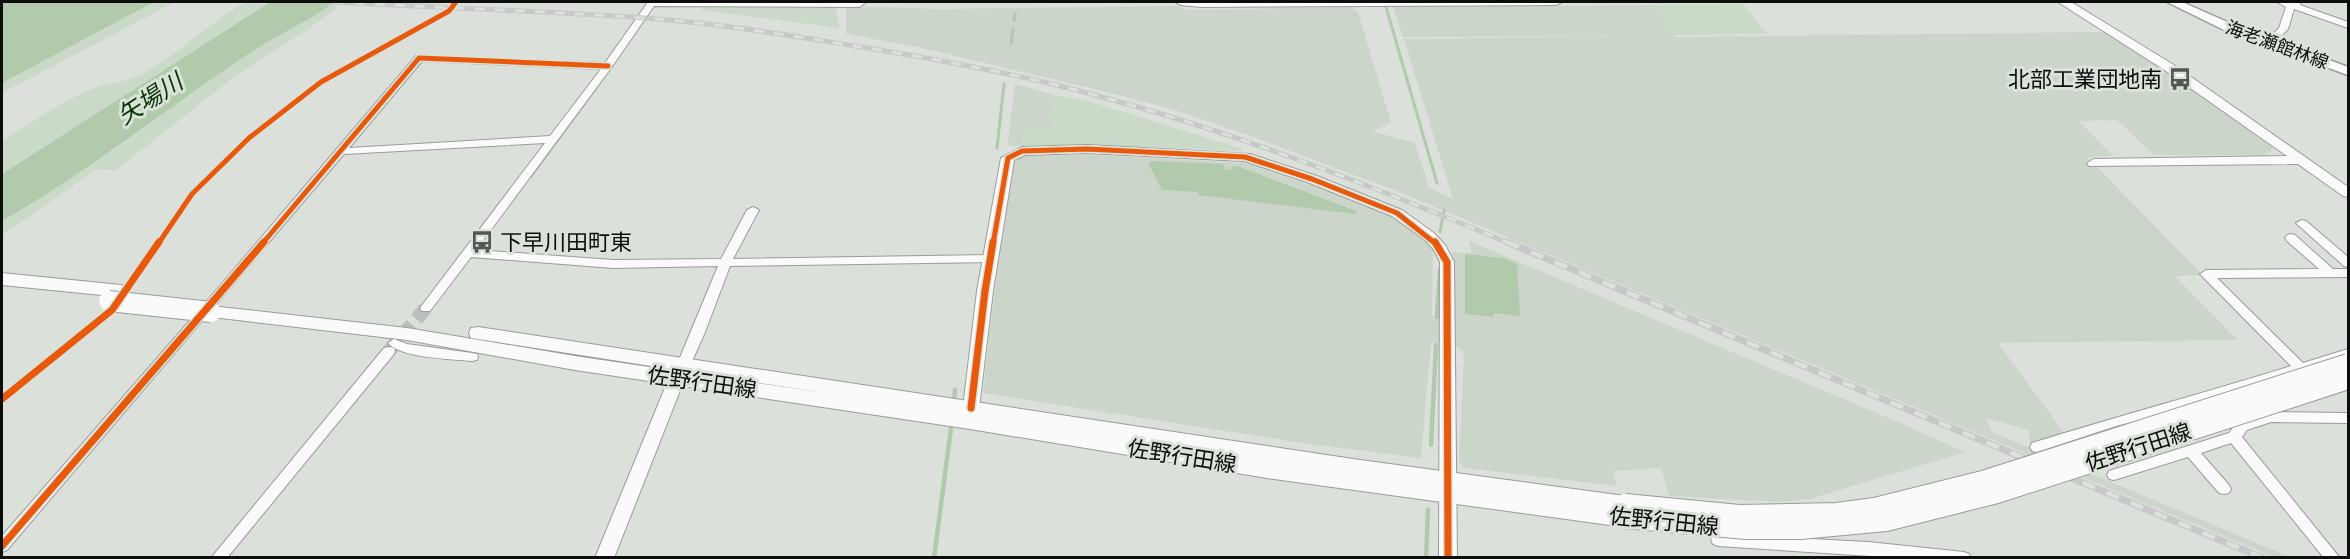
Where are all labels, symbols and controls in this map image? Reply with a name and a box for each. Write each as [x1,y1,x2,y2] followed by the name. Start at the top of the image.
[2221,14,2332,77] street label: 海老瀬館林線
[111,64,193,135] water label: 矢場川
[2008,64,2162,97] place label: 北部工業団地南
[2167,66,2193,92] bus stop icon: 北部工業団地南
[500,227,632,260] place label: 下早川田町東
[469,229,495,255] bus stop icon: 下早川田町東
[645,359,759,407] street label: 佐野行田線
[2081,416,2196,481] street label: 佐野行田線
[1125,433,1239,482] street label: 佐野行田線
[1607,500,1720,545] street label: 佐野行田線

